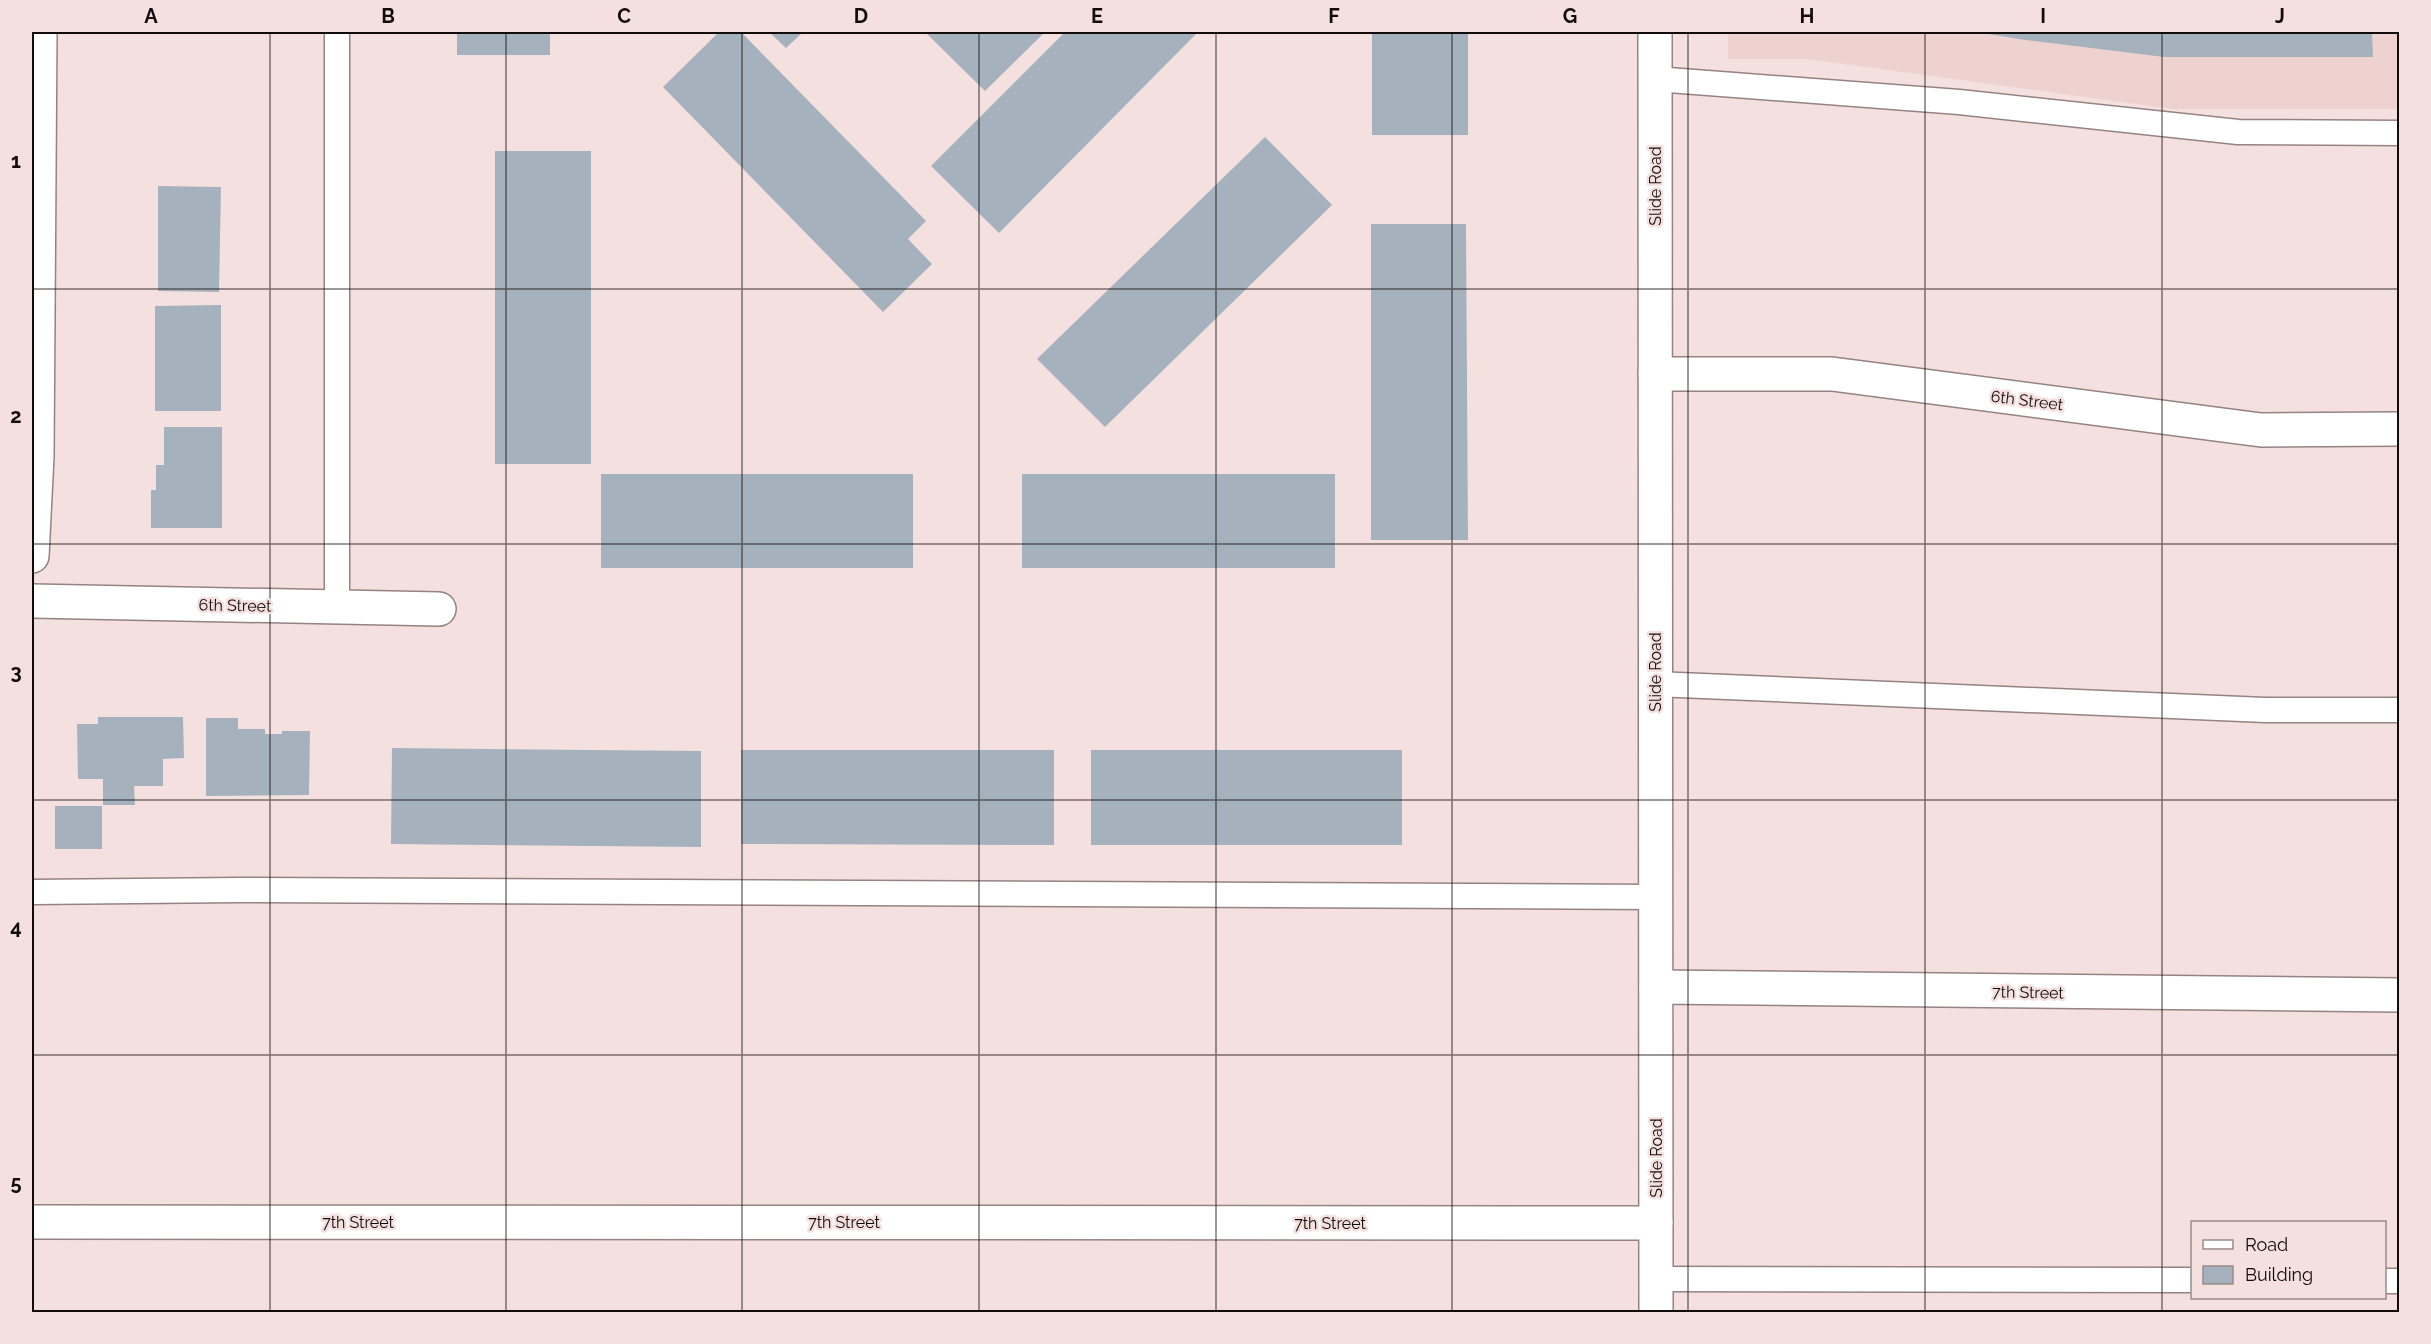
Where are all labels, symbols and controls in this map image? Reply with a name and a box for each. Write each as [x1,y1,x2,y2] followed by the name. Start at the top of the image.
[144,4,158,28] text: A
[381,4,395,28] text: B
[617,4,631,28] text: C
[854,4,868,28] text: D
[1091,4,1103,28] text: E
[1328,4,1340,28] text: F
[1563,4,1577,28] text: G
[1800,4,1814,28] text: H
[2040,4,2046,28] text: I
[2275,4,2285,28] text: J
[1646,146,1665,226] street label: Slide Road
[11,149,21,173] text: 1
[1990,387,2065,414] street label: 6th Street
[10,404,22,428] text: 2
[198,595,272,616] street label: 6th Street
[1646,632,1665,712] street label: Slide Road
[10,660,22,684] text: 3
[10,915,22,939] text: 4
[1992,982,2065,1003] street label: 7th Street
[1647,1118,1666,1198] street label: Slide Road
[10,1171,22,1195] text: 5
[322,1213,394,1232] street label: 7th Street
[808,1213,880,1232] street label: 7th Street
[1294,1214,1366,1233] street label: 7th Street
[2191,1221,2386,1299] legend
[2245,1234,2288,1255] text: Road
[2245,1264,2313,1285] text: Building

